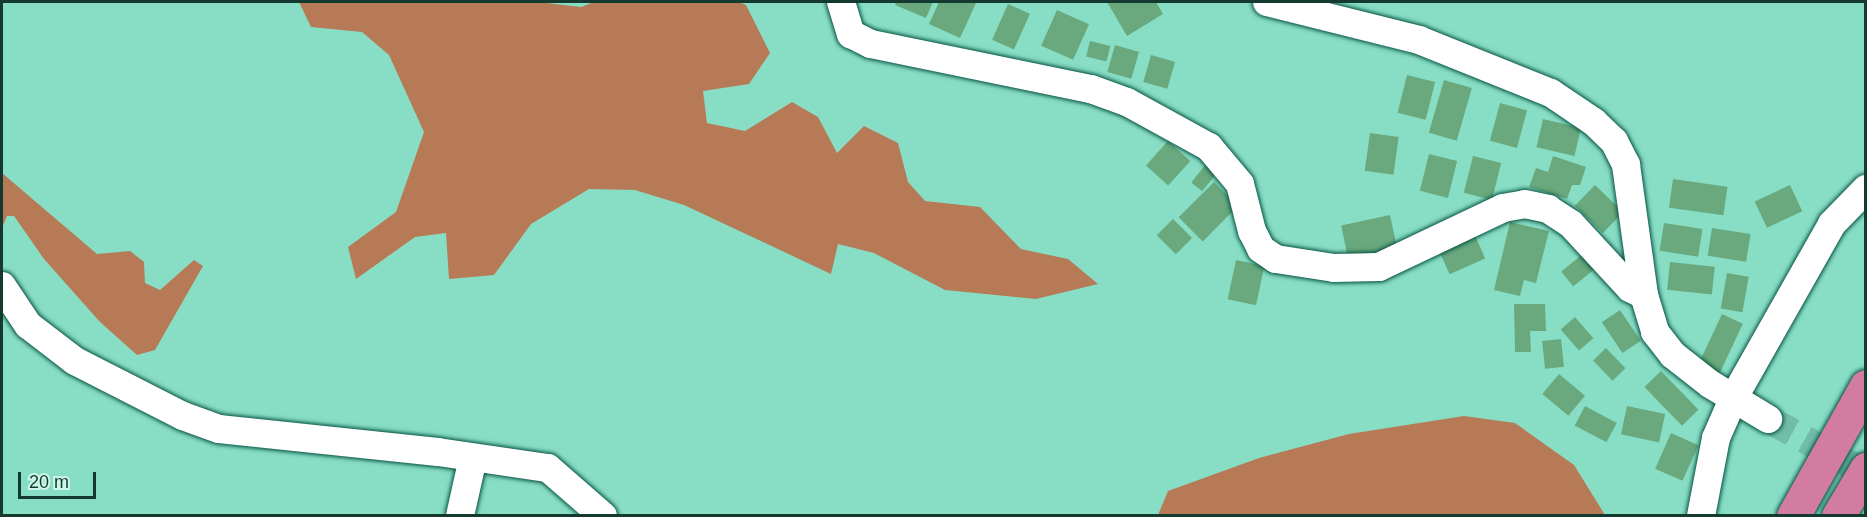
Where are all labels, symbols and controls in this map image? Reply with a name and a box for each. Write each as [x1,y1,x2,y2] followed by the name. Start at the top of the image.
[21,460,99,498] scale bar
[29,472,69,492] text: 20 m

